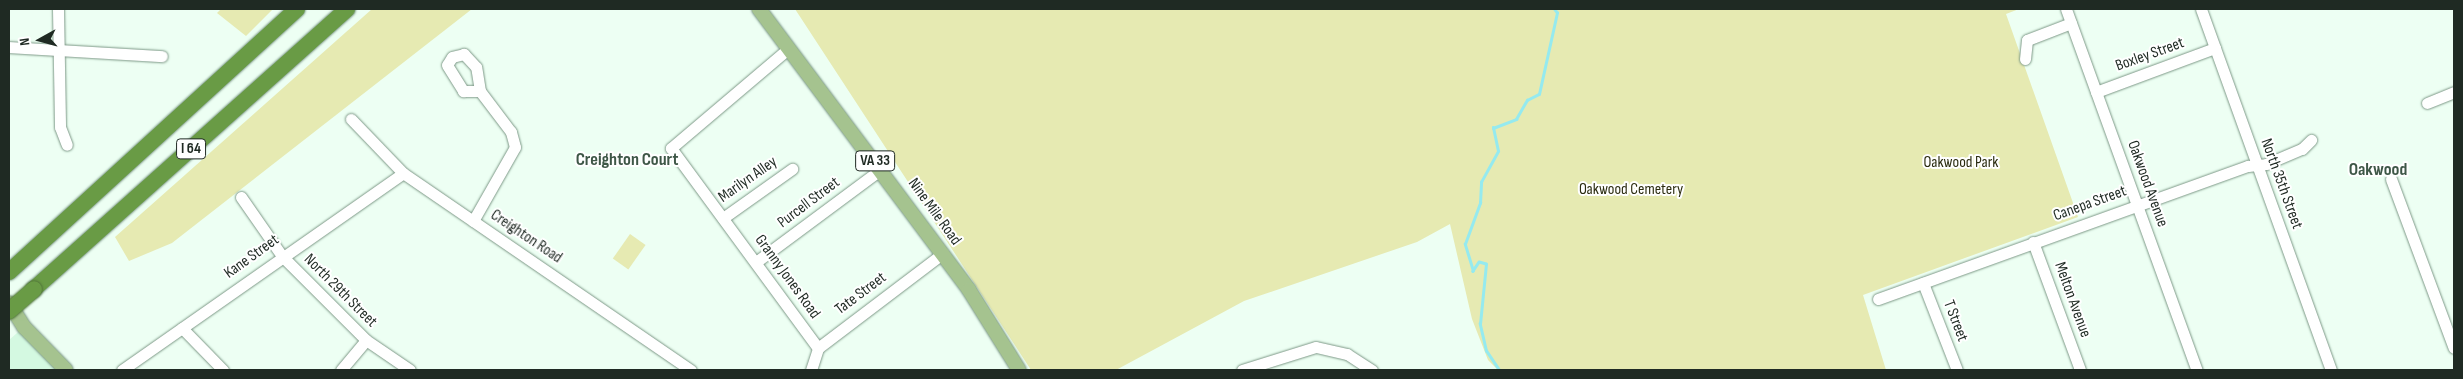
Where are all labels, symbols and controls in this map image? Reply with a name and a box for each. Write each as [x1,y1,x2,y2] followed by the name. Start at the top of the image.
[15,15,65,65] north arrow
[2113,34,2187,76] street label: Boxley Street
[16,37,34,47] text: N
[176,136,206,162] road number: I 64
[2256,136,2306,232] street label: North 35th Street
[2122,138,2172,230] street label: Oakwood Avenue
[855,148,895,174] road number: VA 33
[576,149,678,171] district label: Creighton Court
[715,153,781,207] street label: Marilyn Alley
[1924,153,1998,173] park label: Oakwood Park
[2349,159,2407,181] district label: Oakwood
[774,173,844,233] street label: Purcell Street
[903,175,965,249] street label: Nine Mile Road
[1579,180,1683,200] park label: Oakwood Cemetery
[2051,182,2129,226] street label: Canepa Street
[487,206,565,268] street label: Creighton Road
[221,231,283,283] street label: Kane Street
[750,231,824,323] street label: Granny Jones Road
[299,250,381,332] street label: North 29th Street
[2050,260,2094,340] street label: Melton Avenue
[832,269,890,319] street label: Tate Street
[1938,298,1972,344] street label: T Street

